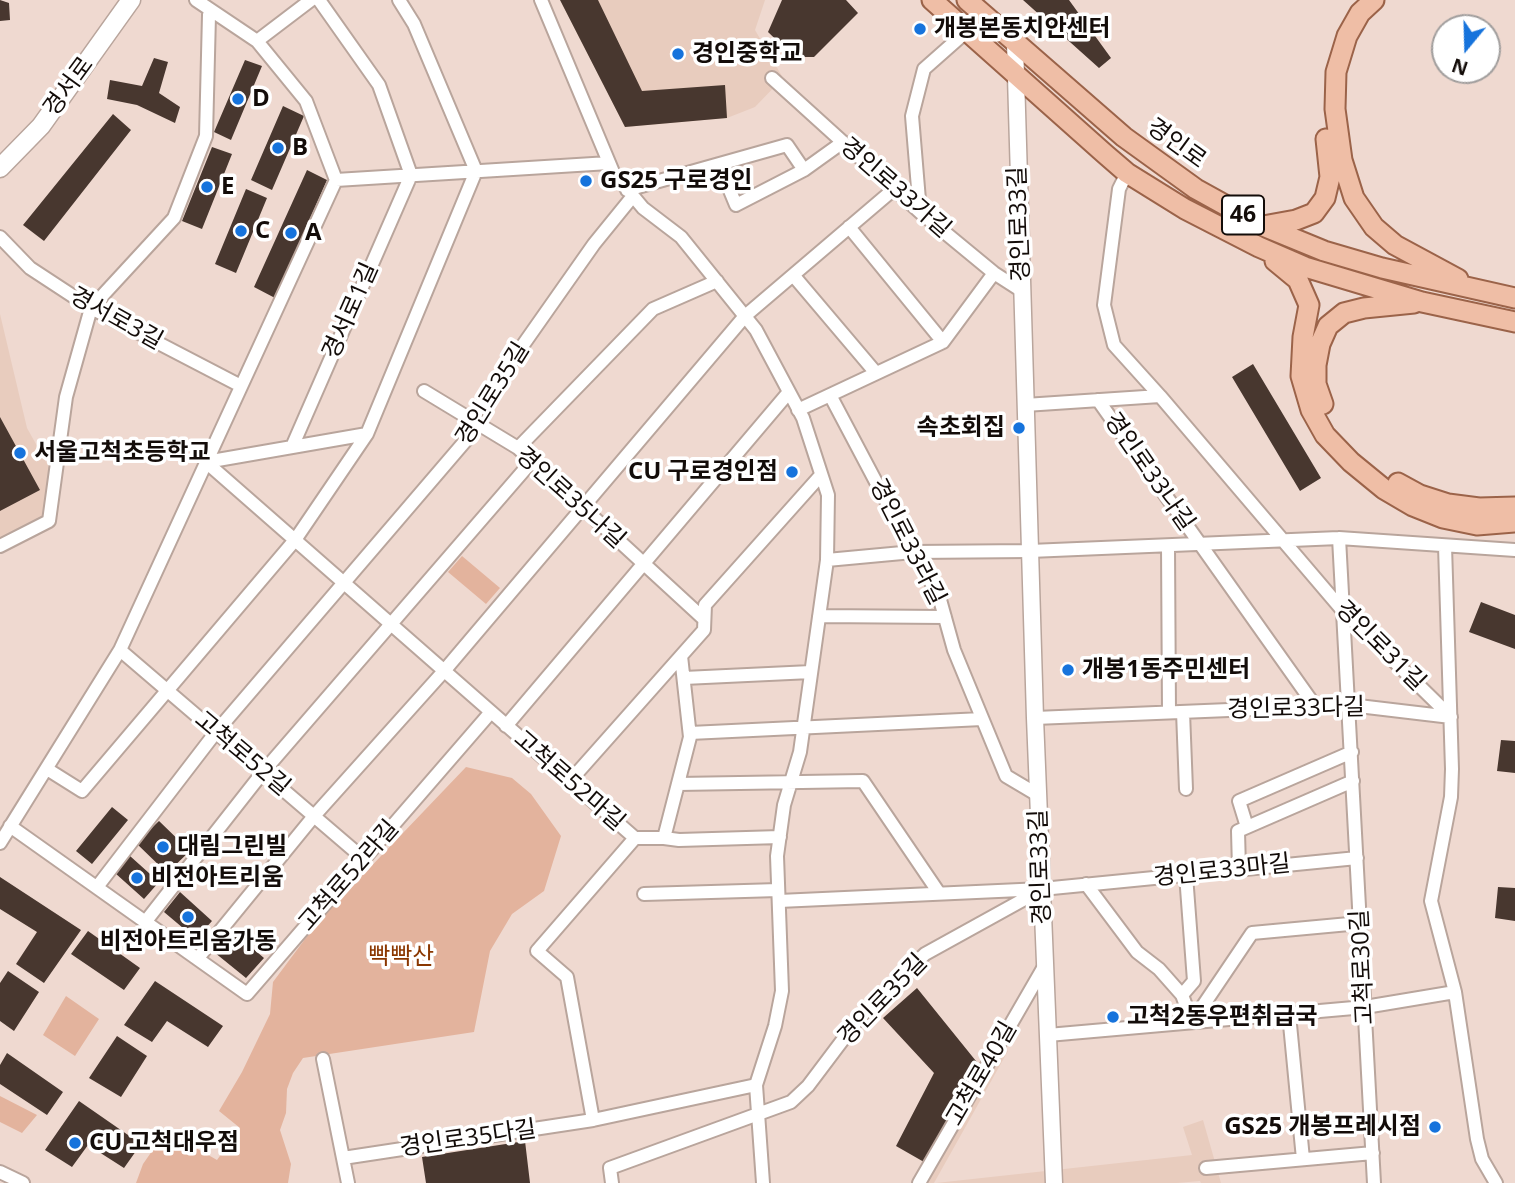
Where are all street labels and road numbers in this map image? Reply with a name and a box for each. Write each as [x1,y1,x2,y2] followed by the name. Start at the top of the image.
[38,52,100,122] street label: 경서로
[1141,113,1211,175] street label: 경인로
[834,132,956,244] street label: 경인로33가길
[1004,166,1036,282] street label: 경인로33길
[1222,196,1264,234] road number: 46
[317,259,385,363] street label: 경서로1길
[64,282,168,356] street label: 경서로3길
[450,337,536,451] street label: 경인로35길
[1098,407,1200,537] street label: 경인로33나길
[509,441,631,555] street label: 경인로35나길
[863,474,951,610] street label: 경인로33라길
[1329,595,1431,697] street label: 경인로31길
[1227,693,1365,725] street label: 경인로33다길
[188,706,296,802] street label: 고척로52길
[508,725,630,837] street label: 고척로52마길
[1025,809,1057,925] street label: 경인로33길
[293,815,405,937] street label: 고척로52라길
[1152,849,1292,893] street label: 경인로33마길
[1346,908,1380,1026] street label: 고척로30길
[832,948,934,1052] street label: 경인로35길
[941,1017,1023,1131] street label: 고척로40길
[398,1115,538,1163] street label: 경인로35다길

